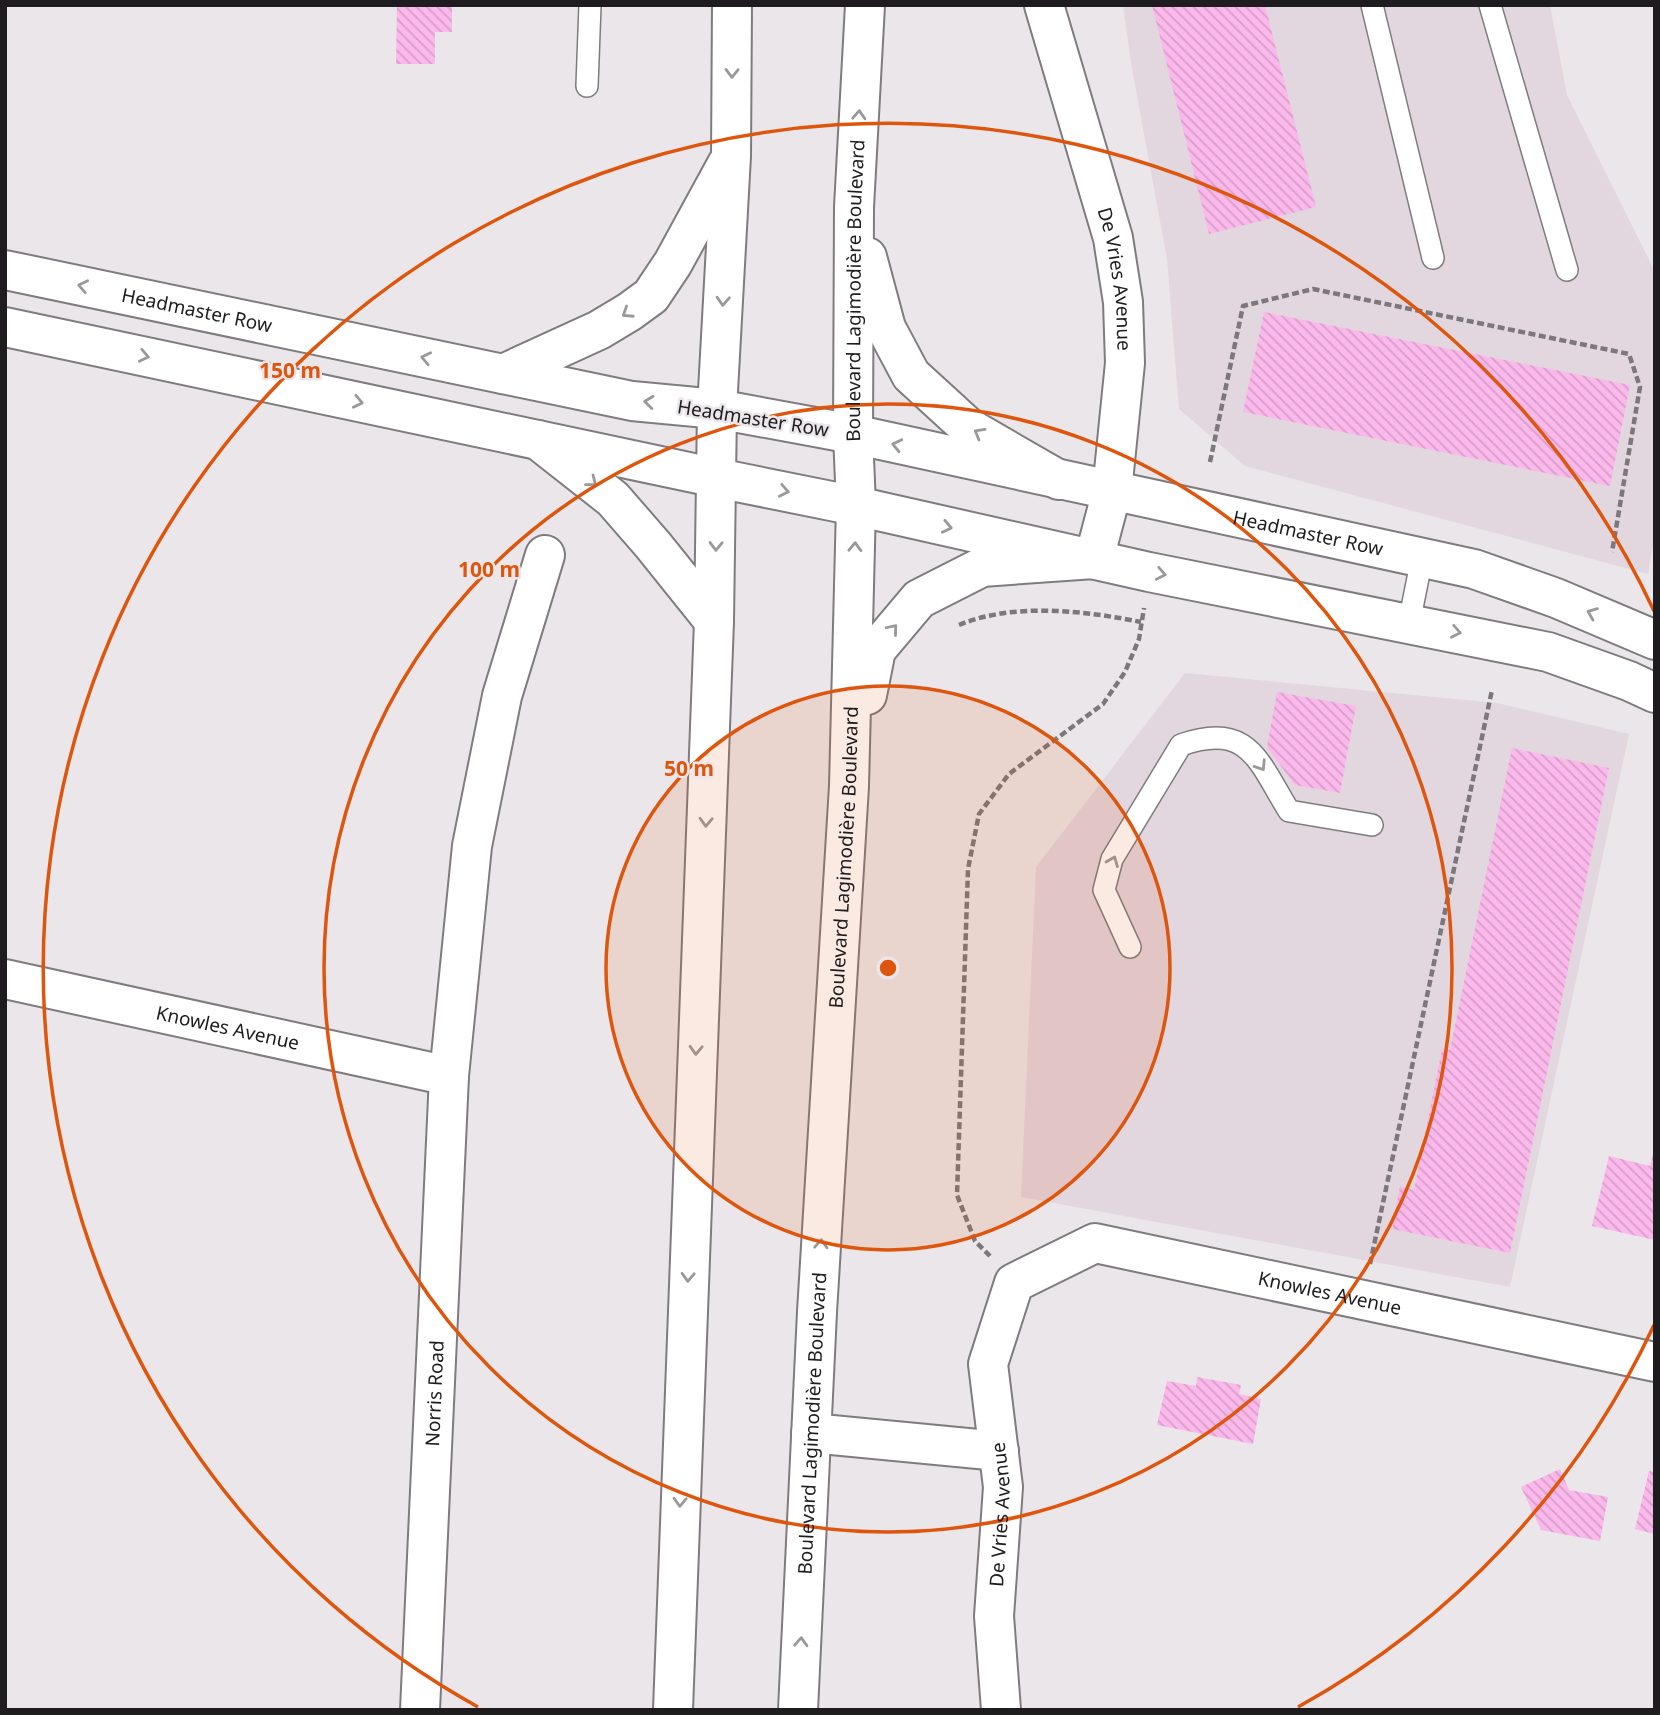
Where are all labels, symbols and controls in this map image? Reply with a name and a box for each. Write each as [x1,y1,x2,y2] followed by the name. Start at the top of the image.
[724,69,740,79] one-way arrow
[851,109,866,120] one-way arrow
[840,139,871,442] street label: Boulevard Lagimodière Boulevard
[1092,204,1138,351] street label: De Vries Avenue
[77,280,89,295] one-way arrow
[119,282,274,338] street label: Headmaster Row
[716,296,731,307] one-way arrow
[622,305,635,317] one-way arrow
[138,348,150,363] one-way arrow
[420,352,432,367] one-way arrow
[259,356,321,384] text: 150 m
[352,393,364,408] one-way arrow
[675,393,831,443] street label: Headmaster Row
[643,395,655,410] one-way arrow
[974,429,987,442] one-way arrow
[891,439,903,453] one-way arrow
[584,474,596,487] one-way arrow
[778,483,790,498] one-way arrow
[1231,504,1386,562] street label: Headmaster Row
[941,519,953,534] one-way arrow
[708,541,723,552] one-way arrow
[848,541,863,552] one-way arrow
[458,555,520,583] text: 100 m
[1155,566,1167,581] one-way arrow
[1587,607,1599,621] one-way arrow
[885,624,897,637] one-way arrow
[1450,624,1462,639] one-way arrow
[822,706,864,1009] street label: Boulevard Lagimodière Boulevard
[664,754,714,782] text: 50 m
[1252,758,1265,771] one-way arrow
[698,817,713,828] one-way arrow
[1104,856,1118,868] one-way arrow
[876,956,900,980] centre of rings
[154,999,302,1056] street label: Knowles Avenue
[689,1044,704,1055] one-way arrow
[814,1239,829,1250] one-way arrow
[1256,1265,1404,1321] street label: Knowles Avenue
[791,1271,832,1575] street label: Boulevard Lagimodière Boulevard
[681,1272,696,1283] one-way arrow
[419,1340,450,1447] street label: Norris Road
[983,1441,1016,1588] street label: De Vries Avenue
[672,1497,687,1508] one-way arrow
[794,1636,809,1647] one-way arrow

